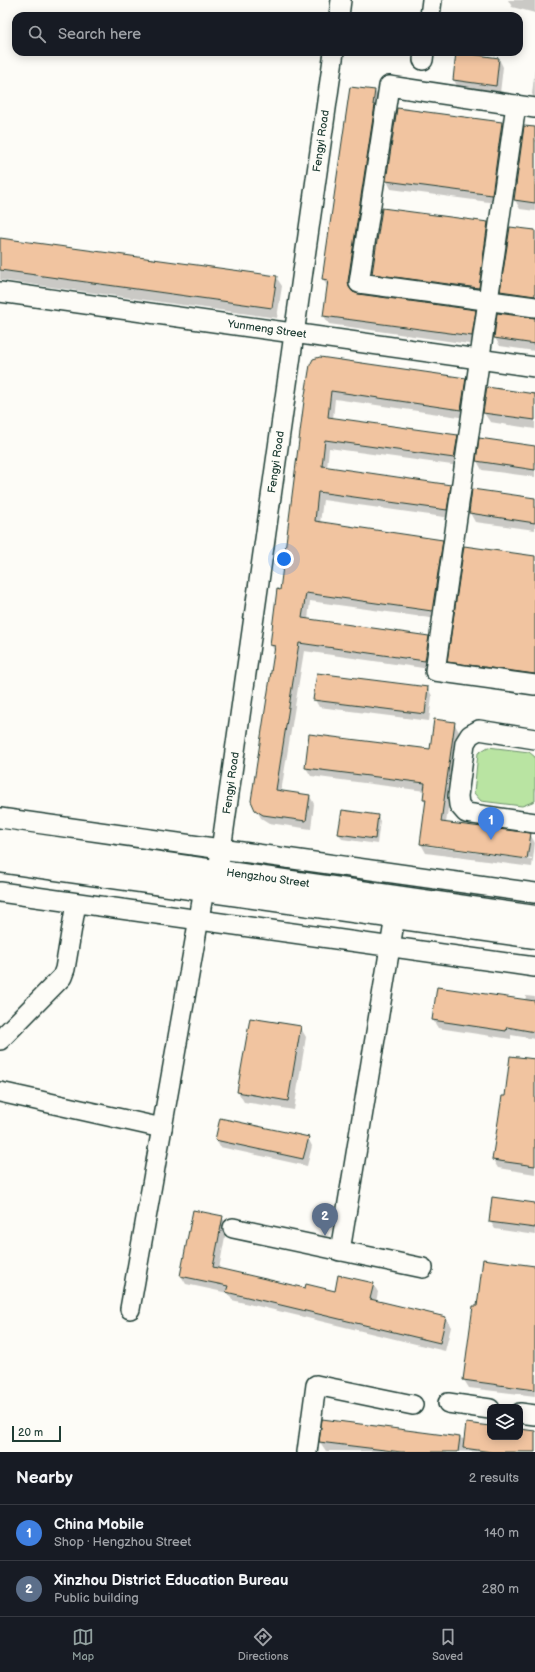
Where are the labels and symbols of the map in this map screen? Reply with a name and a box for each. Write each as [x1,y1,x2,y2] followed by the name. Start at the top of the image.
[310,109,332,173] street label: Fengyi Road
[226,317,308,341] street label: Yunmeng Street
[265,430,287,494] street label: Fengyi Road
[274,549,294,569] your location
[220,751,242,815] street label: Fengyi Road
[478,807,504,840] pin: 1
[226,866,311,890] street label: Hengzhou Street
[312,1203,338,1236] pin: 2
[12,1424,61,1443] scale bar

